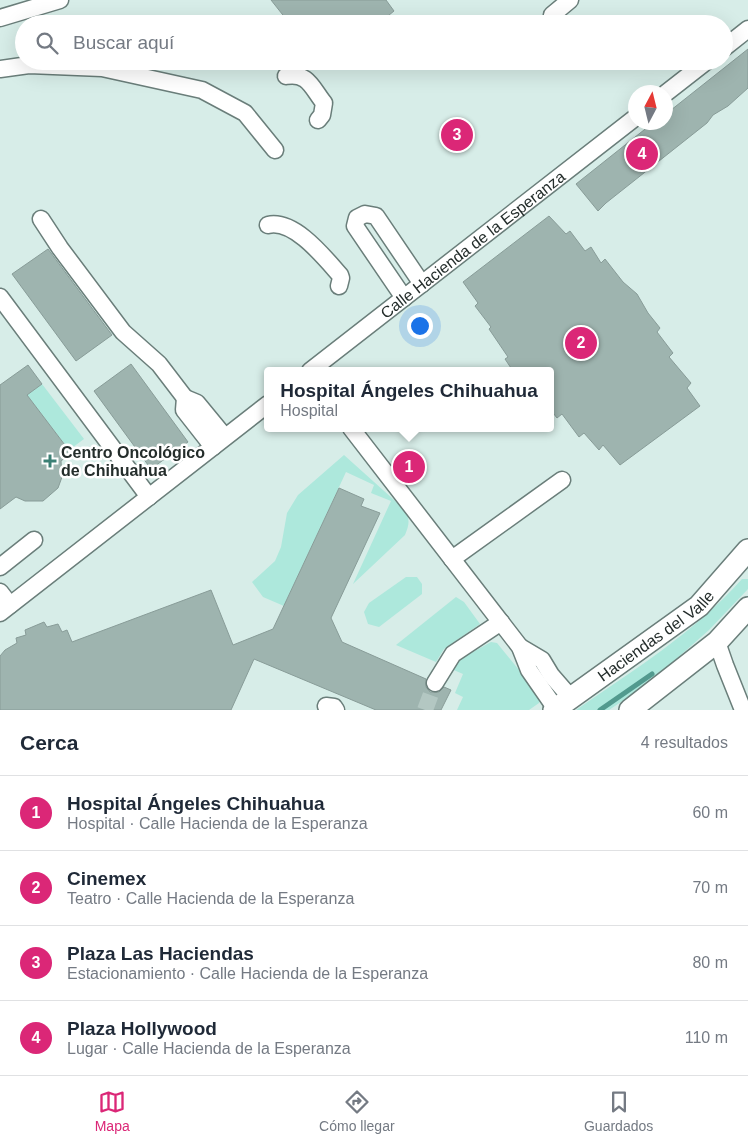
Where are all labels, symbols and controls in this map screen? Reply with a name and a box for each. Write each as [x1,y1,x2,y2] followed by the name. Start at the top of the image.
[15,15,733,70] search box
[33,29,61,57] icon: search
[73,32,174,53] text: Buscar aquí
[628,85,673,130] north arrow
[441,116,473,154] pin: 3
[626,135,658,173] pin: 4
[377,167,568,321] street label: Calle Hacienda de la Esperanza
[407,313,433,339] your location
[565,324,597,362] pin: 2
[264,367,554,432] popup
[280,380,538,401] text: Hospital Ángeles Chihuahua
[280,402,338,419] text: Hospital
[61,444,205,479] place label: Centro Oncológico de Chihuahua
[393,448,425,486] pin: 1
[43,454,57,468] marker: Centro Oncológico de Chihuahua
[594,587,717,684] street label: Haciendas del Valle
[20,731,78,754] text: Cerca
[641,734,728,751] text: 4 resultados
[67,793,325,814] text: Hospital Ángeles Chihuahua
[32,804,40,821] text: 1
[692,804,728,821] text: 60 m
[67,815,368,832] text: Hospital · Calle Hacienda de la Esperanza
[67,868,146,889] text: Cinemex
[32,879,40,896] text: 2
[692,879,728,896] text: 70 m
[67,890,354,907] text: Teatro · Calle Hacienda de la Esperanza
[67,943,254,964] text: Plaza Las Haciendas
[32,954,40,971] text: 3
[692,954,728,971] text: 80 m
[67,965,428,982] text: Estacionamiento · Calle Hacienda de la Esperanza
[67,1018,217,1039] text: Plaza Hollywood
[32,1029,40,1046] text: 4
[685,1029,728,1046] text: 110 m
[67,1040,351,1057] text: Lugar · Calle Hacienda de la Esperanza
[95,1088,130,1134] tab: Mapa
[319,1088,395,1134] tab: Cómo llegar
[584,1088,653,1134] tab: Guardados

